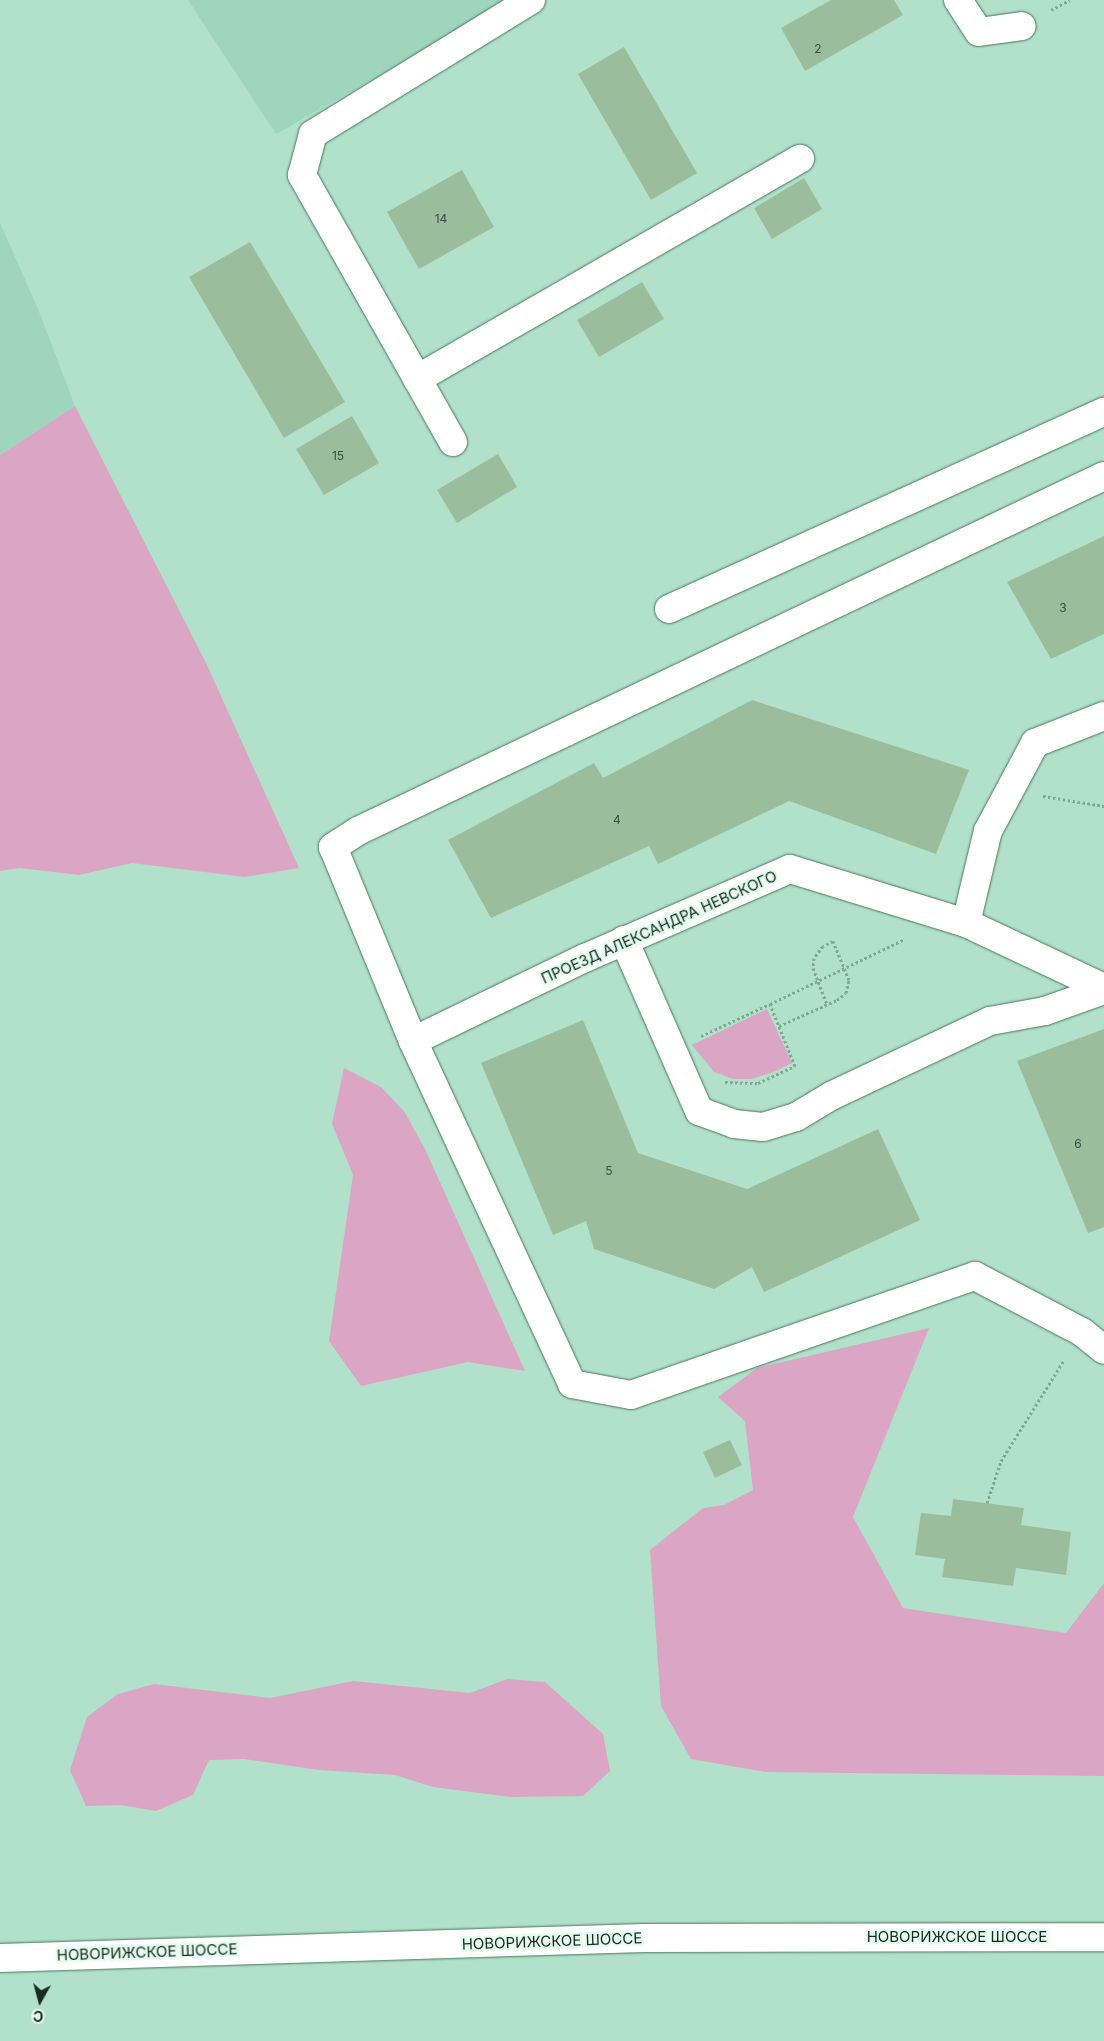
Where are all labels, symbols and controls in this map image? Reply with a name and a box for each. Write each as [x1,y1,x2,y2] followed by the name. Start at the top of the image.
[814,42,822,56] house number: 2
[435,212,447,226] house number: 14
[332,449,344,463] house number: 15
[1059,601,1067,615] house number: 3
[613,813,621,827] house number: 4
[538,867,780,987] street label: ПРОЕЗД АЛЕКСАНДРА НЕВСКОГО
[1074,1137,1082,1151] house number: 6
[605,1164,613,1178] house number: 5
[867,1928,1047,1946] street label: НОВОРИЖСКОЕ ШОССЕ
[461,1929,643,1953] street label: НОВОРИЖСКОЕ ШОССЕ
[56,1940,238,1964] street label: НОВОРИЖСКОЕ ШОССЕ
[15,1976,65,2026] north arrow
[32,2007,44,2025] text: С

